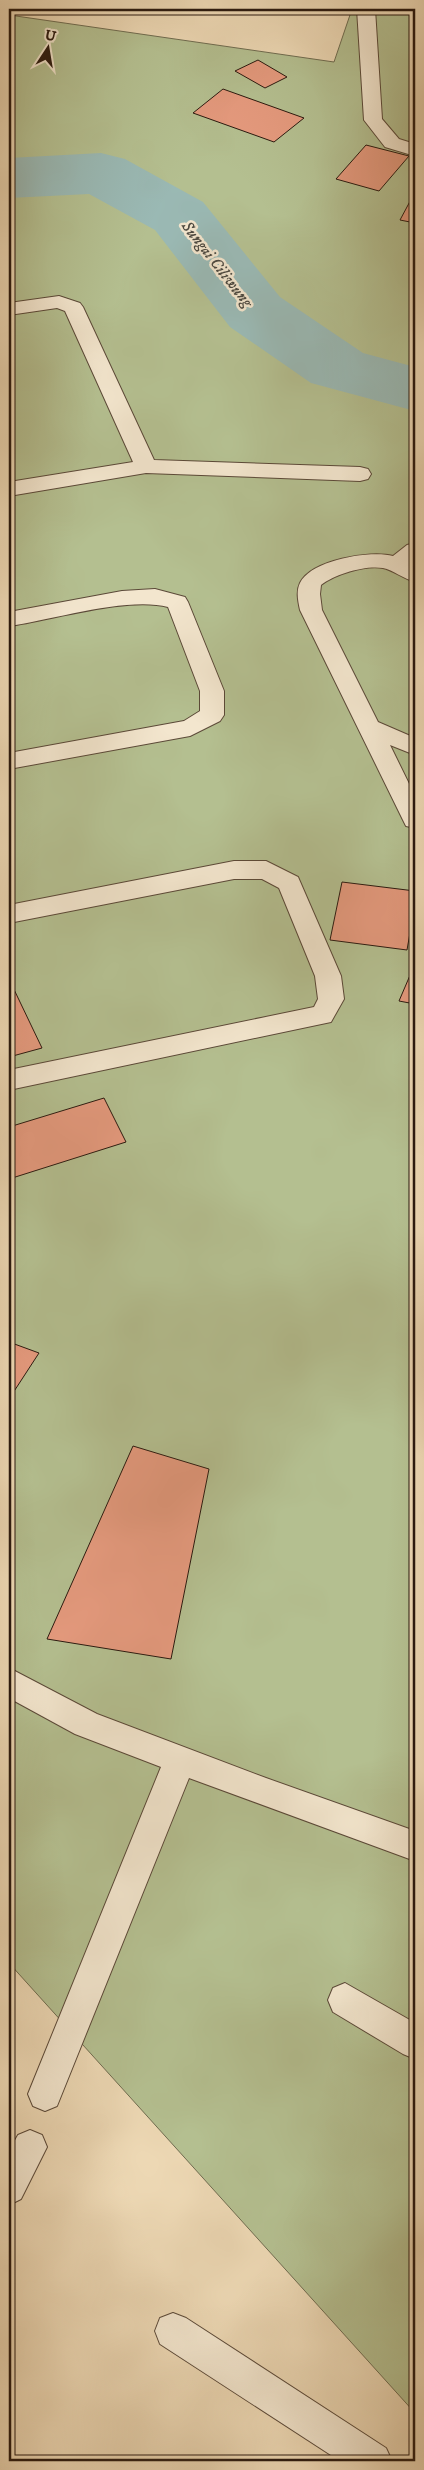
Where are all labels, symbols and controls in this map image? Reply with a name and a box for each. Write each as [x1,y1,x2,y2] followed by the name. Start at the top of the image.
[22,22,72,72] north arrow
[43,26,58,46] text: U
[176,216,258,312] water label: Sungai Ciliwung

